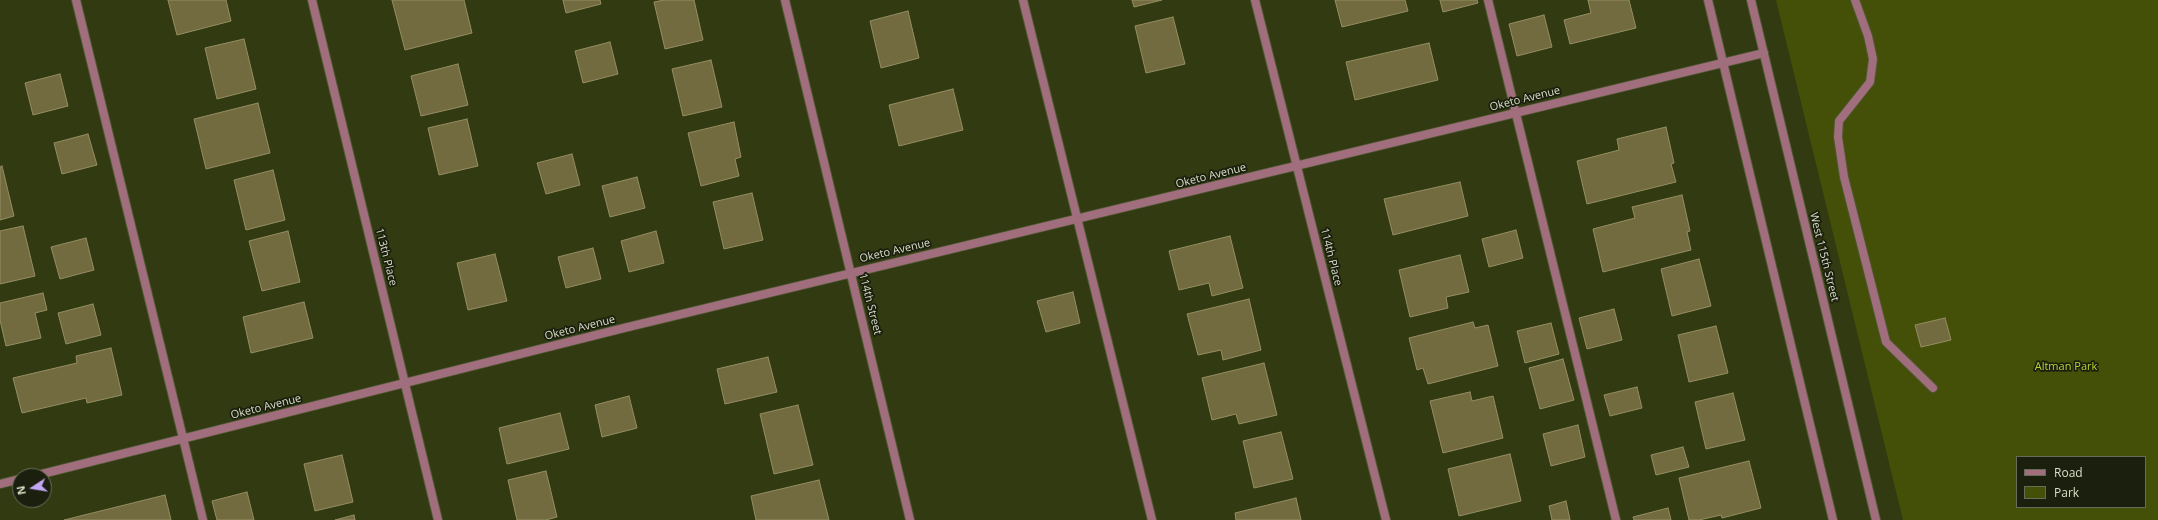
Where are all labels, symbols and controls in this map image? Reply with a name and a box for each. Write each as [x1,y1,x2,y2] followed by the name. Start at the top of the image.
[1488,84,1562,114] street label: Oketo Avenue
[1174,161,1248,191] street label: Oketo Avenue
[1807,211,1841,303] street label: West 115th Street
[372,227,400,287] street label: 113th Place
[1317,227,1345,287] street label: 114th Place
[858,236,932,266] street label: Oketo Avenue
[856,272,884,336] street label: 114th Street
[543,313,617,343] street label: Oketo Avenue
[2035,360,2097,374] park label: Altman Park
[229,392,303,422] street label: Oketo Avenue
[2016,456,2146,508] legend
[2054,464,2083,481] text: Road
[12,468,52,508] north arrow
[12,484,29,496] text: N
[2054,484,2079,501] text: Park

